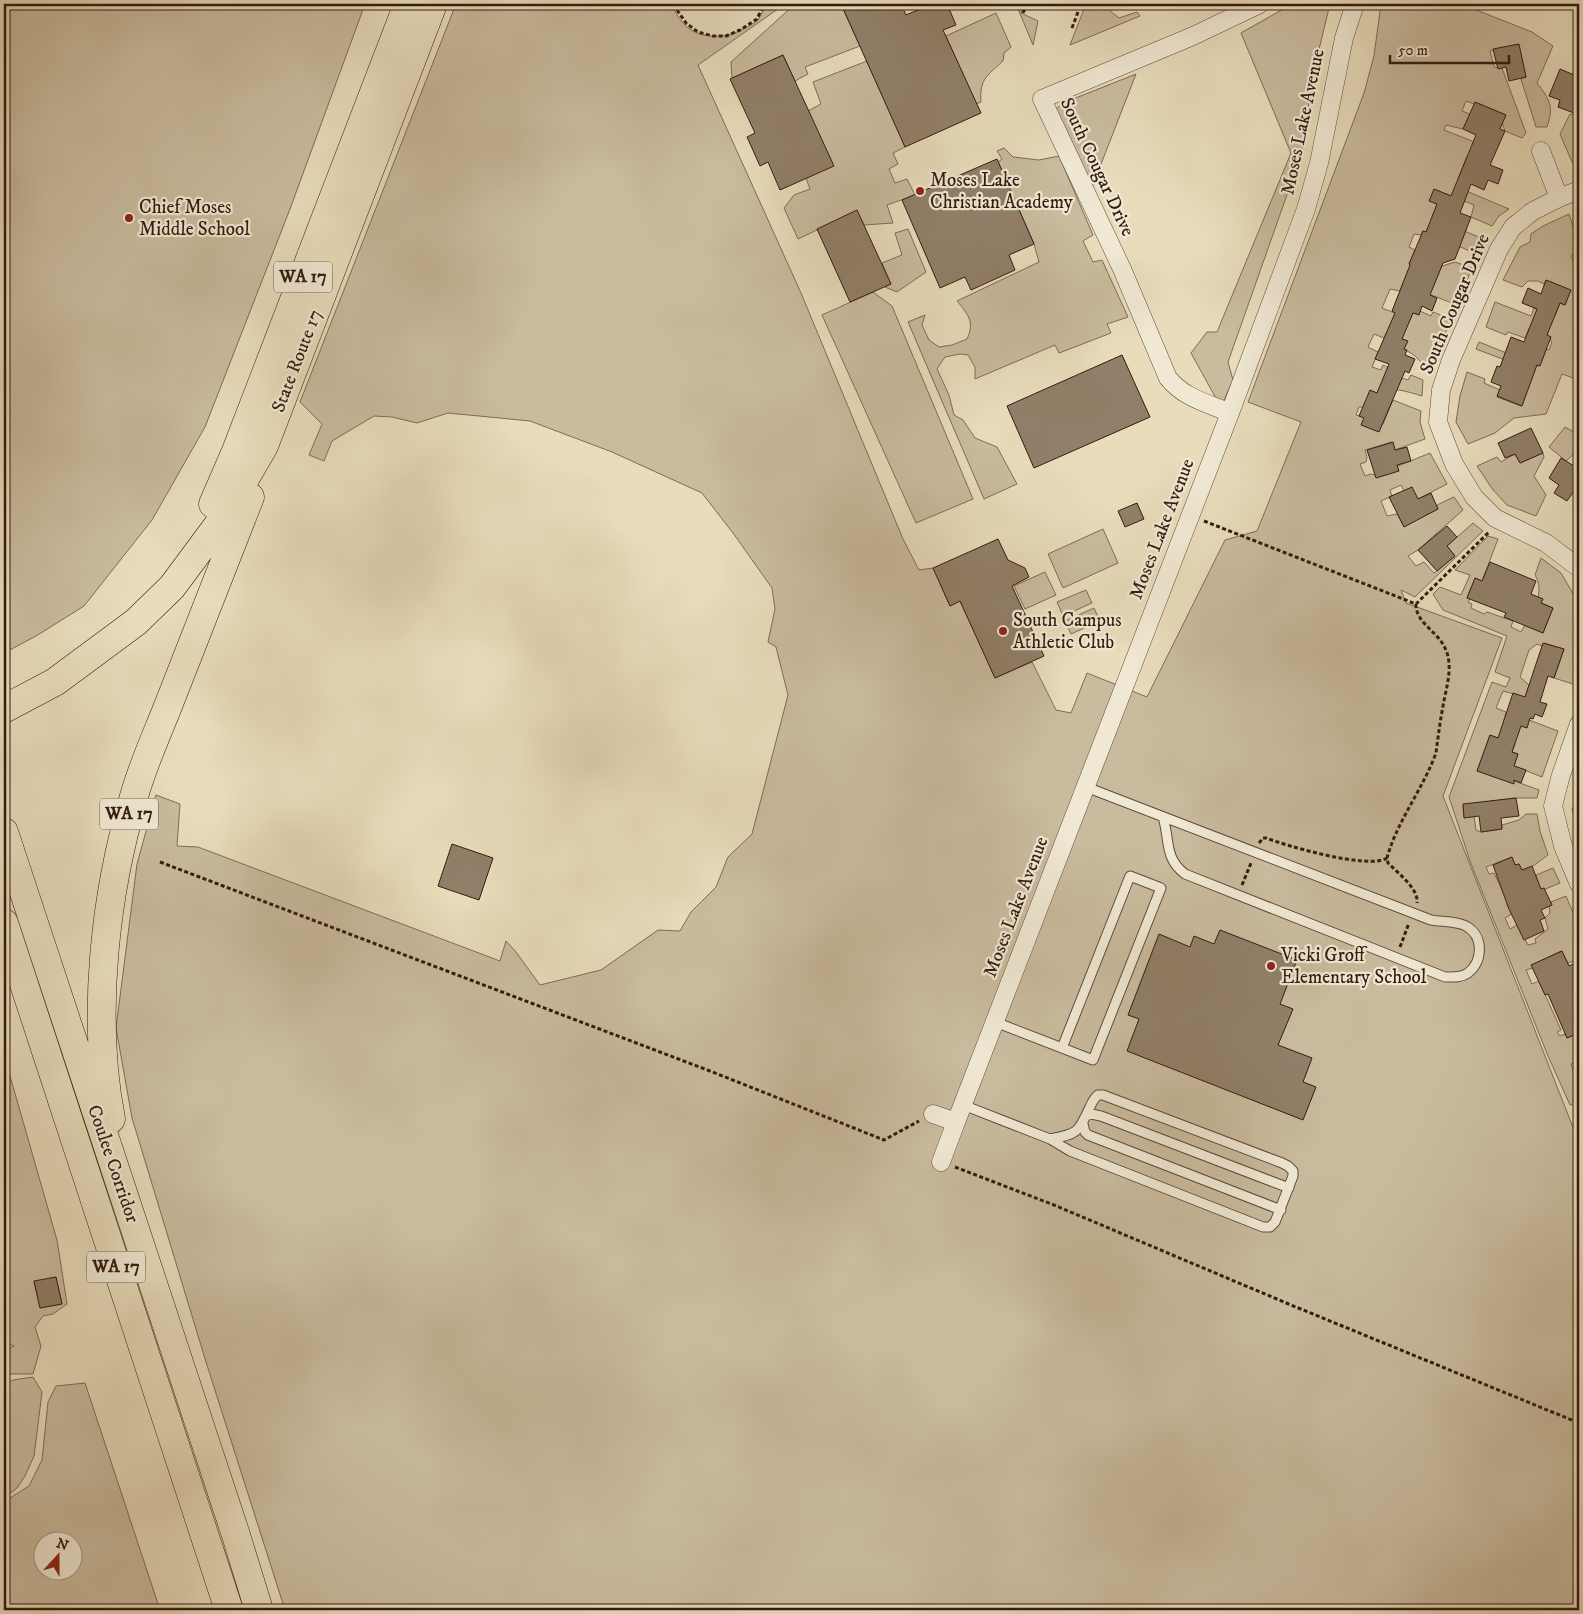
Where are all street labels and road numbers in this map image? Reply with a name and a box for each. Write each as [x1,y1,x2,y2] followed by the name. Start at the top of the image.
[1276,47,1330,197] street label: Moses Lake Avenue
[1055,94,1139,240] street label: South Cougar Drive
[1415,230,1495,378] street label: South Cougar Drive
[274,262,332,292] road number: WA 17
[267,306,327,416] street label: State Route 17
[1125,455,1199,603] street label: Moses Lake Avenue
[100,799,158,830] road number: WA 17
[979,833,1053,981] street label: Moses Lake Avenue
[82,1102,144,1226] street label: Coulee Corridor
[87,1252,145,1282] road number: WA 17

